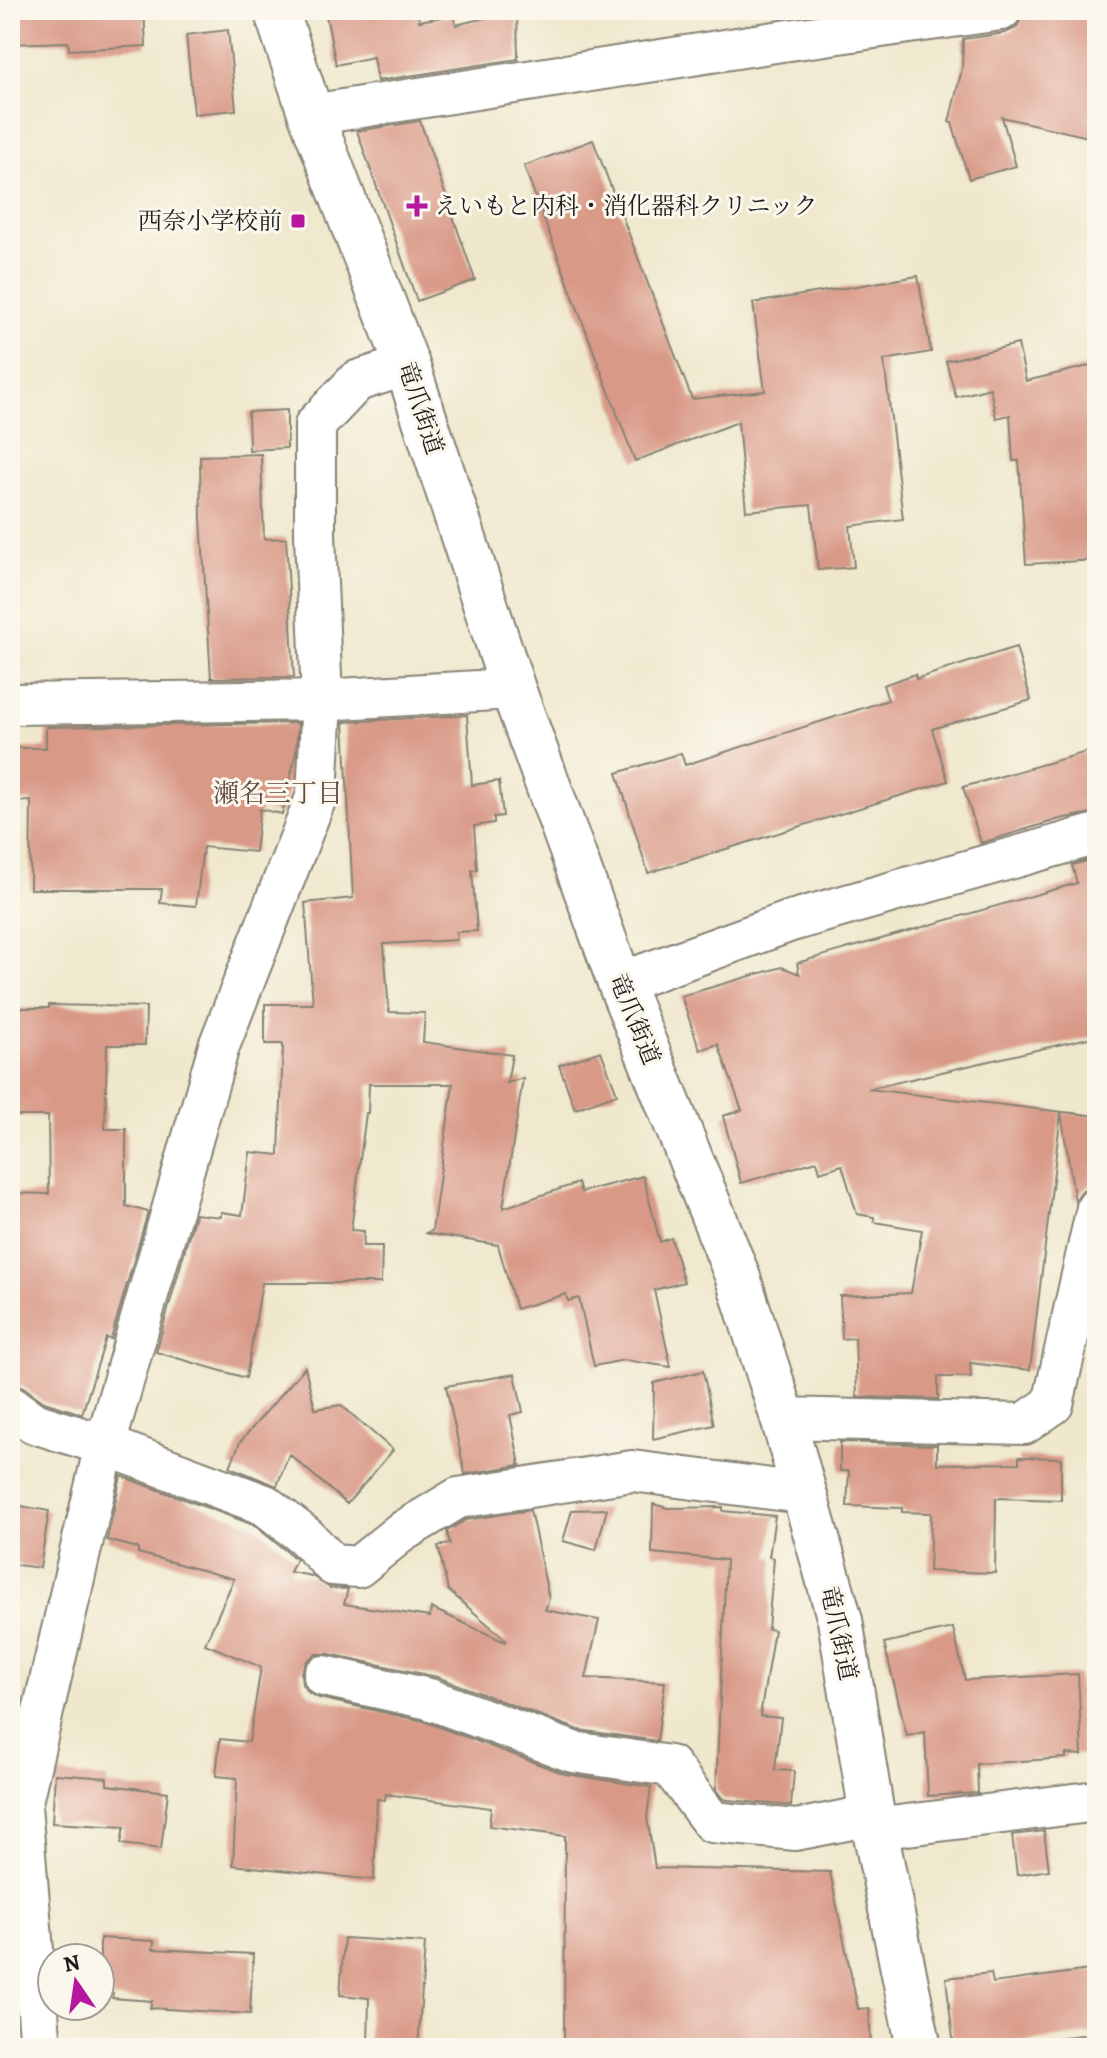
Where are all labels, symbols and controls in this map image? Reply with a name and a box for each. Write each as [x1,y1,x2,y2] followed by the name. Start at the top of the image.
[435,190,818,222] place label: えいもと内科・消化器科クリニック
[406,195,428,217] marker: えいもと内科・消化器科クリニック
[138,205,282,237] place label: 西奈小学校前
[289,212,307,230] marker: 西奈小学校前
[391,357,451,459] street label: 竜爪街道
[213,776,343,811] district label: 瀬名三丁目
[602,969,668,1069] street label: 竜爪街道
[813,1583,865,1683] street label: 竜爪街道
[36,1942,116,2022] north arrow
[61,1947,83,1980] text: N

